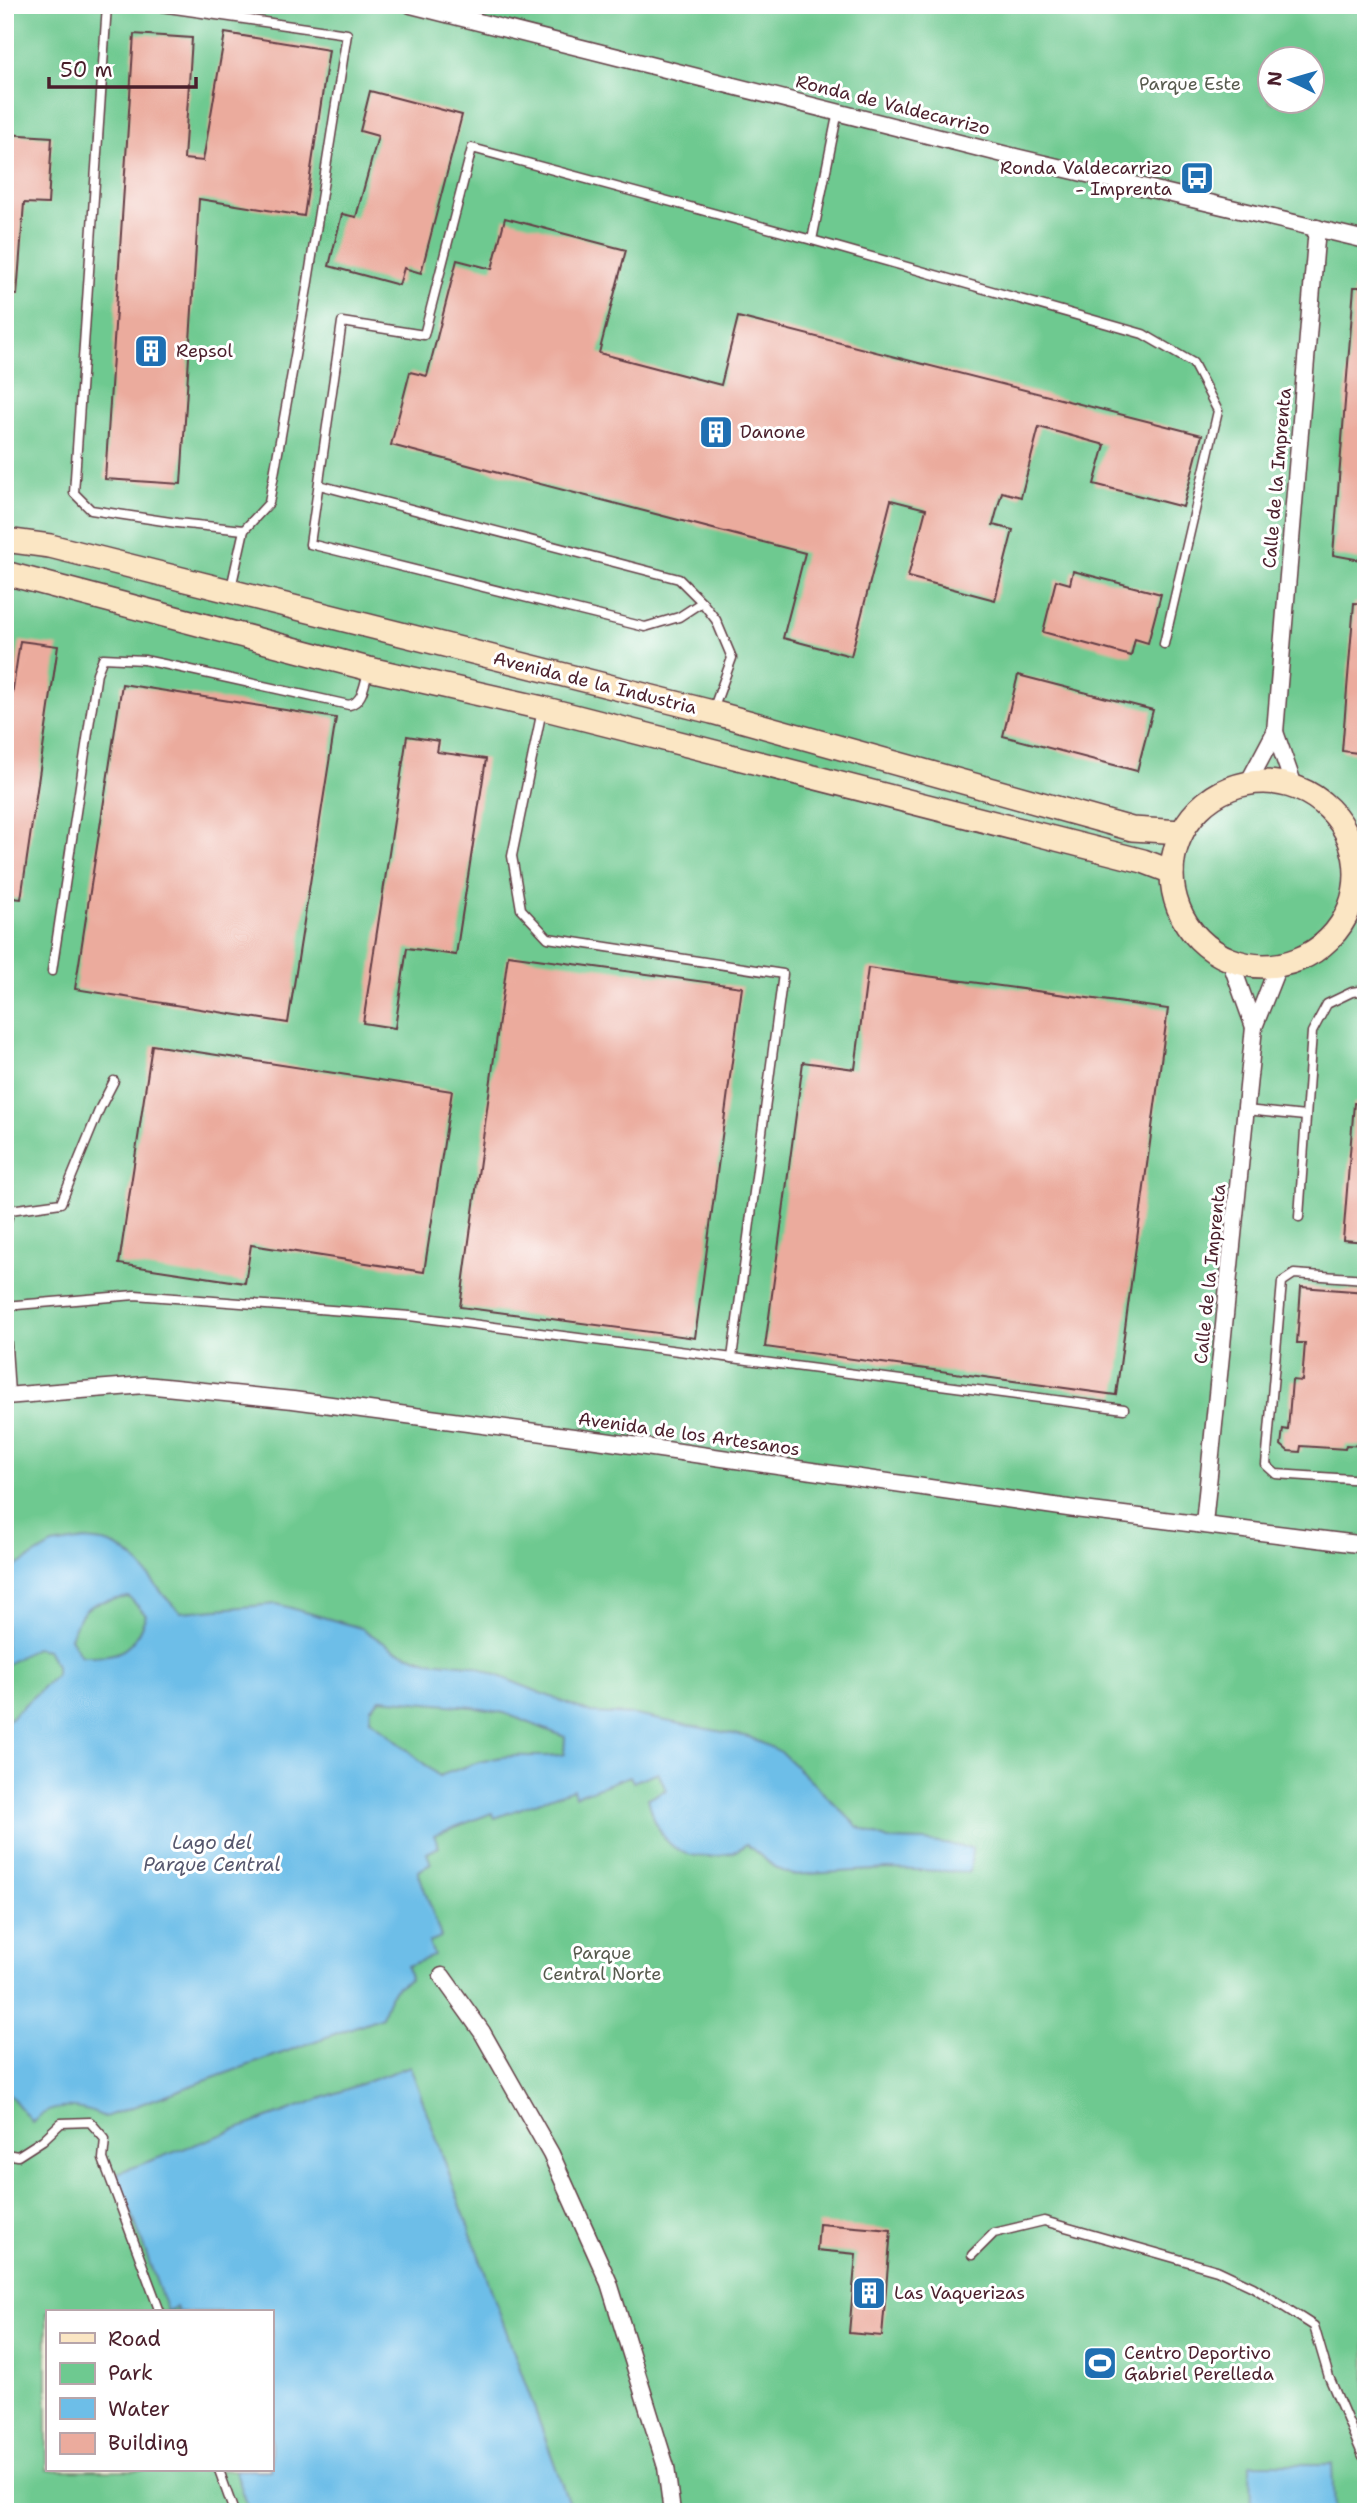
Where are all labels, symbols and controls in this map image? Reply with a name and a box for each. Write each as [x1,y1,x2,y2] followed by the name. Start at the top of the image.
[49,46,196,90] scale bar
[1256,46,1326,116] north arrow
[60,56,113,84] text: 50 m
[793,69,993,141] street label: Ronda de Valdecarrizo
[1261,70,1288,87] text: N
[1139,72,1241,96] park label: Parque Este
[1000,156,1172,201] place label: Ronda Valdecarrizo - Imprenta
[1178,159,1216,197] bus stop icon: Ronda Valdecarrizo - Imprenta
[132,332,170,370] building icon: Repsol
[176,339,233,363] place label: Repsol
[1257,387,1297,569] street label: Calle de la Imprenta
[697,413,735,451] building icon: Danone
[740,420,806,444] place label: Danone
[491,646,699,720] street label: Avenida de la Industria
[1189,1183,1231,1365] street label: Calle de la Imprenta
[577,1407,801,1461] street label: Avenida de los Artesanos
[143,1830,281,1877] water label: Lago del Parque Central
[543,1941,661,1986] park label: Parque Central Norte
[850,2274,888,2312] building icon: Las Vaquerizas
[894,2281,1025,2305] place label: Las Vaquerizas
[46,2310,273,2472] legend
[108,2325,161,2353] text: Road
[1124,2341,1274,2386] place label: Centro Deportivo Gabriel Perelleda
[1081,2344,1119,2382] sports icon: Centro Deportivo Gabriel Perelleda
[108,2359,153,2387] text: Park
[108,2395,170,2423] text: Water
[108,2429,188,2457] text: Building

